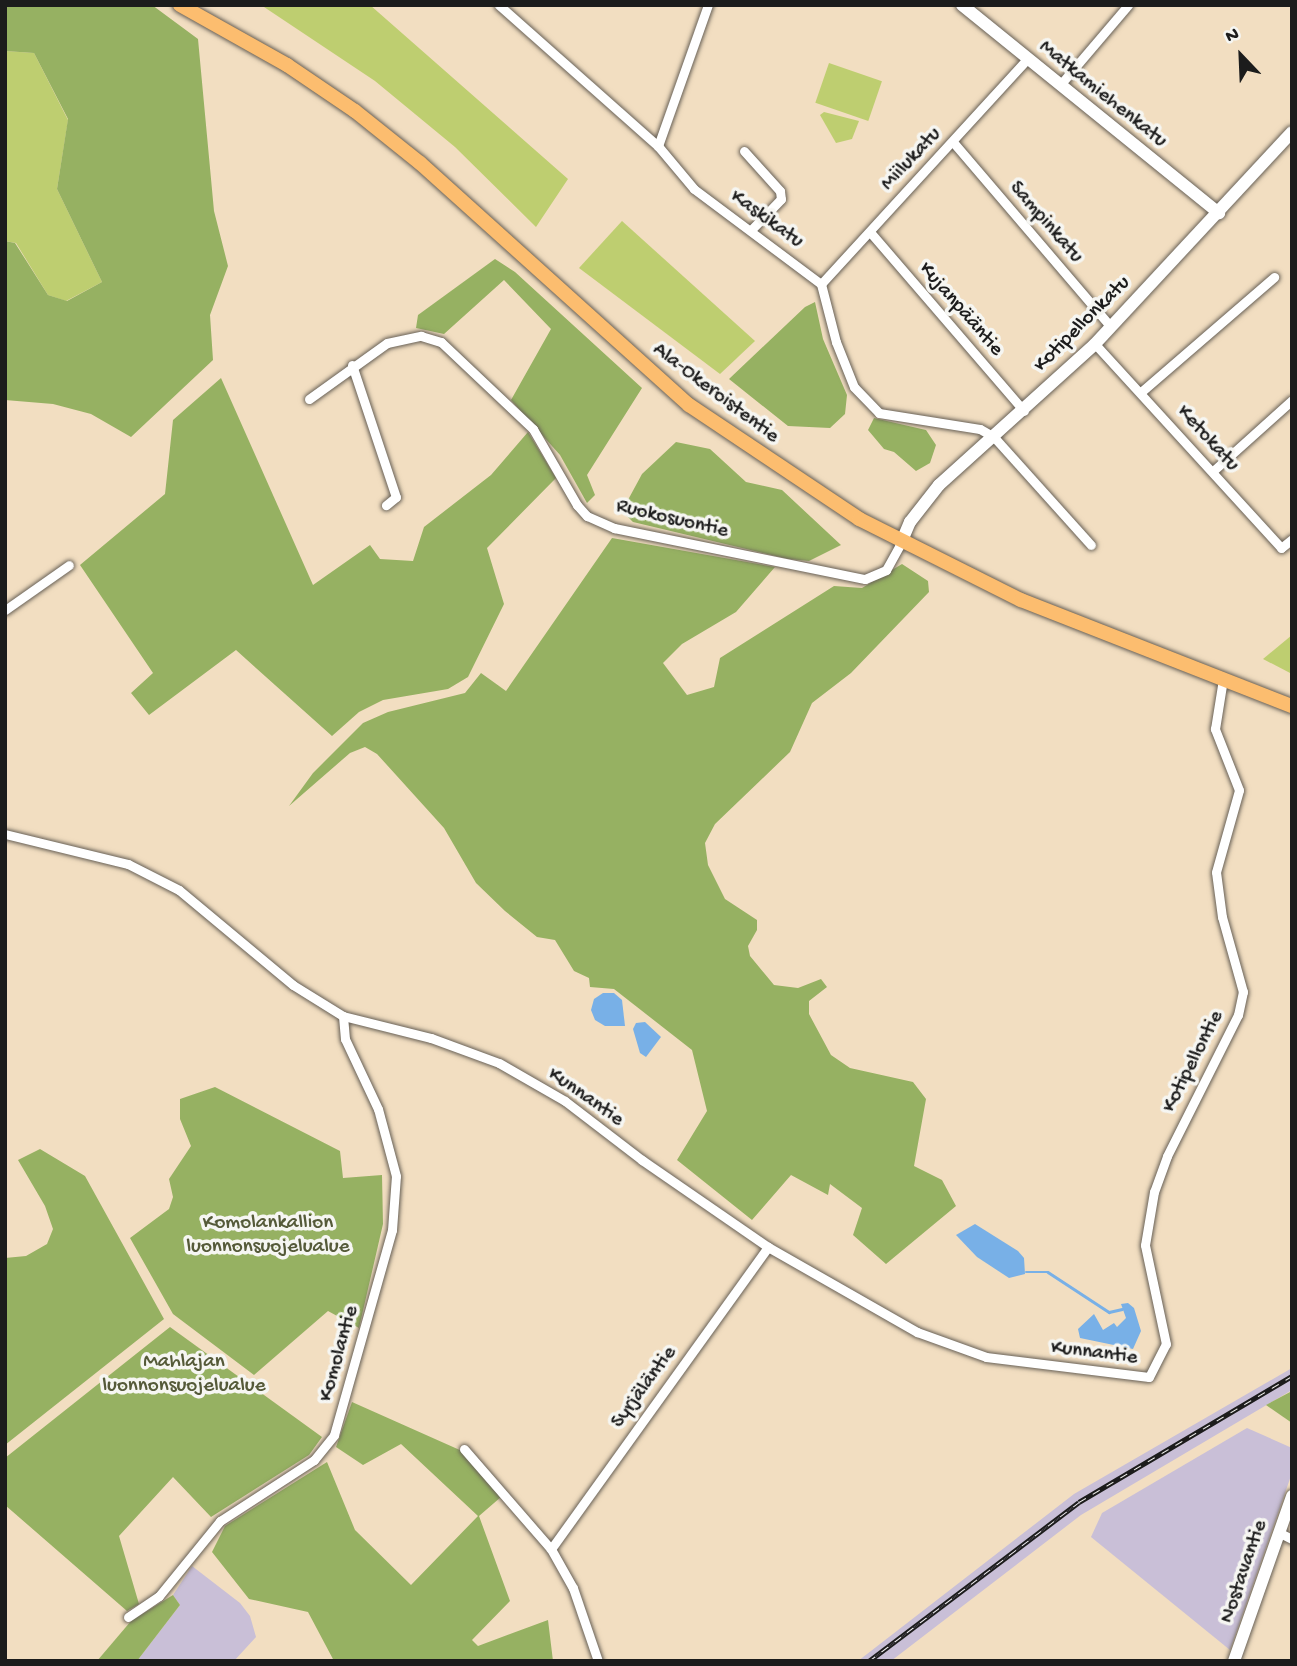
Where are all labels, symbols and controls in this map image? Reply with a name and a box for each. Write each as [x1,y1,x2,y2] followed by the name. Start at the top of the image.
[1206,21,1276,91] north arrow
[1222,23,1243,49] text: N
[1033,36,1171,154] street label: Matkamiehenkatu
[876,123,948,197] street label: Miilukatu
[1002,177,1088,269] street label: Sampinkatu
[724,185,808,255] street label: Kaskikatu
[912,258,1008,362] street label: Kujanpääntie
[1029,271,1137,379] street label: Kotipellonkatu
[647,338,783,450] street label: Ala-Okeroistentie
[1170,400,1244,478] street label: Ketokatu
[613,495,731,545] street label: Ruokosuontie
[1158,1007,1230,1117] street label: Kotipellontie
[542,1063,628,1133] street label: Kunnantie
[186,1211,350,1261] park label: Komolankallion luonnonsuojelualue
[314,1303,366,1405] street label: Komolantie
[1049,1336,1139,1372] street label: Kunnantie
[607,1342,683,1434] street label: Syrjäläntie
[102,1350,266,1400] park label: Mahlajan luonnonsuojelualue
[1216,1517,1274,1627] street label: Nostavantie

